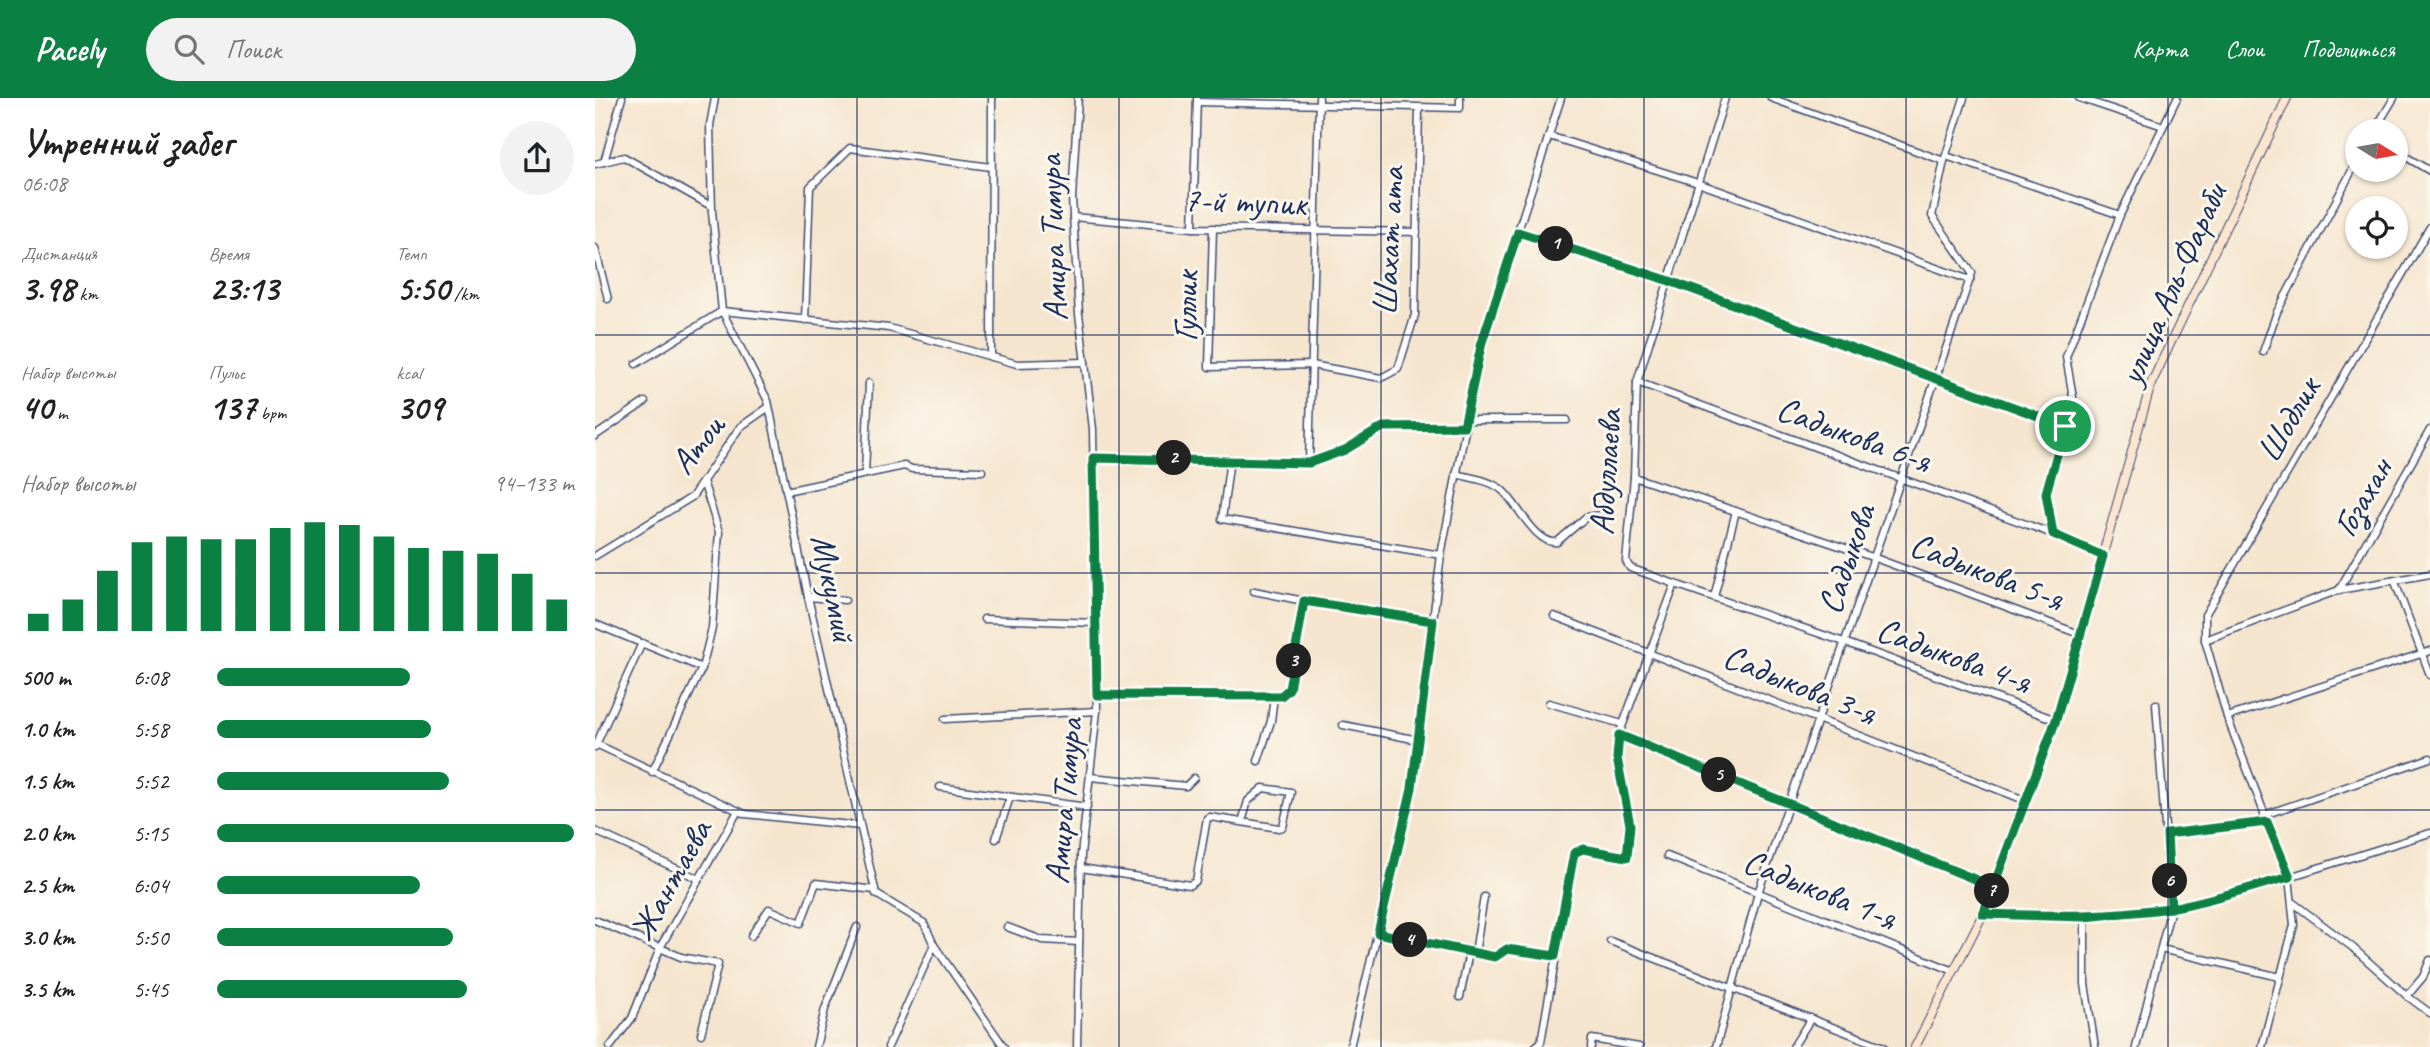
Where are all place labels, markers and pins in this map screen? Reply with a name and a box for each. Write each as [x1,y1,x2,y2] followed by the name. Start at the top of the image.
[1539,226,1573,262] pin: 1
[2035,396,2095,456] pin
[1157,440,1191,476] pin: 2
[1277,644,1311,678] pin: 3
[1701,758,1737,792] pin: 5
[2153,864,2187,898] pin: 6
[1975,874,2009,908] pin: 7
[1393,922,1427,958] pin: 4

